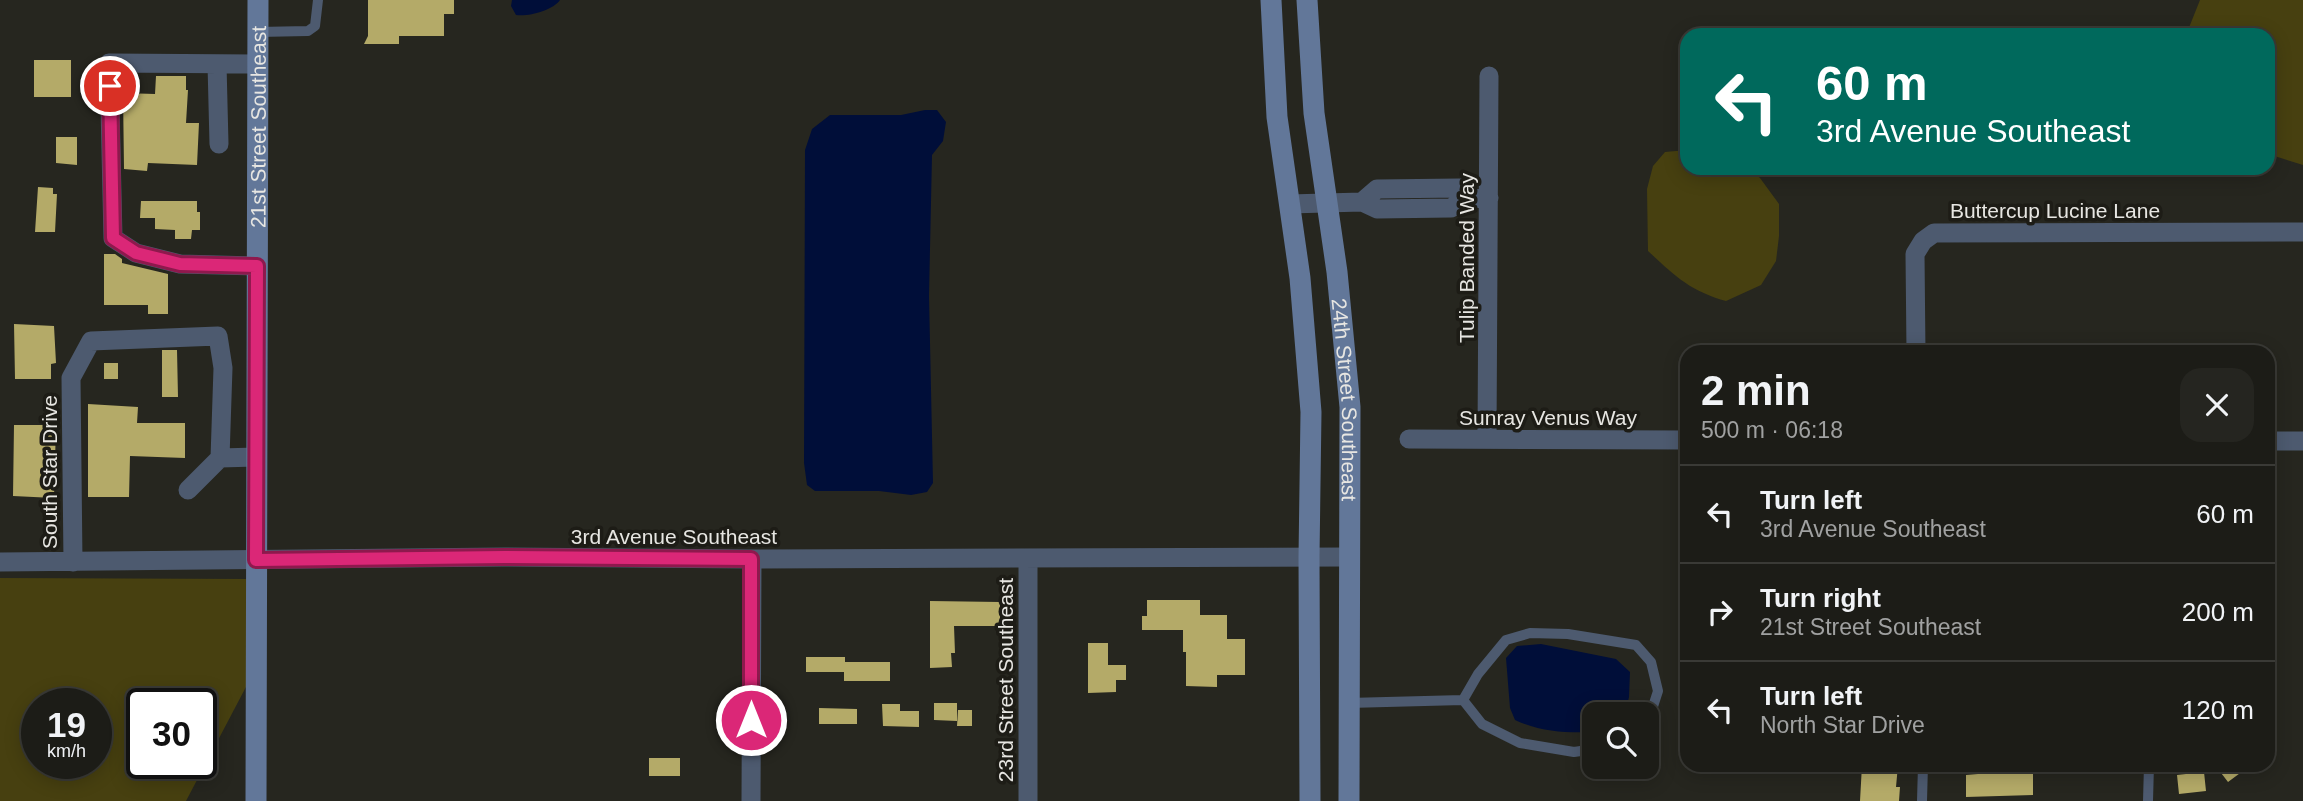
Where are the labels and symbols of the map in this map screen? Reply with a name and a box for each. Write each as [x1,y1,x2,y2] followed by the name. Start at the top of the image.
[246,26,269,228] street label: 21st Street Southeast
[80,56,140,116] pin
[1455,172,1478,343] street label: Tulip Banded Way
[1950,199,2160,222] street label: Buttercup Lucine Lane
[1328,297,1362,501] street label: 24th Street Southeast
[38,395,61,549] street label: South Star Drive
[1459,406,1637,429] street label: Sunray Venus Way
[571,525,777,548] street label: 3rd Avenue Southeast
[994,578,1017,782] street label: 23rd Street Southeast
[714,683,788,757] position arrow
[126,688,217,779] speed limit sign: 30

